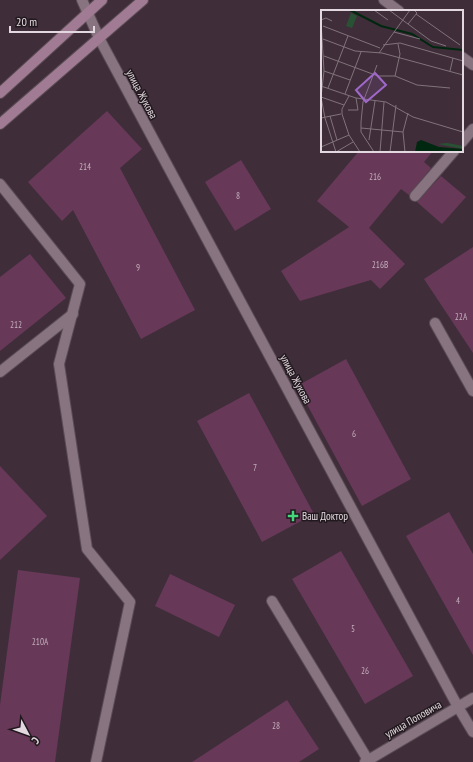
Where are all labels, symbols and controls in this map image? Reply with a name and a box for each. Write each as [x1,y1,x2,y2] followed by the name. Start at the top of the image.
[10,8,94,34] scale bar
[321,10,463,152] inset map
[16,14,37,29] text: 20 m
[123,67,161,121] street label: улица Жукова
[79,161,91,172] house number: 214
[369,171,381,182] house number: 216
[236,190,240,201] house number: 8
[372,259,388,270] house number: 216В
[136,262,140,273] house number: 9
[455,311,468,322] house number: 22А
[10,319,22,330] house number: 212
[277,352,315,406] street label: улица Жукова
[352,428,356,439] house number: 6
[253,462,257,473] house number: 7
[302,509,348,523] place label: Ваш Доктор
[287,510,299,522] marker: Ваш Доктор
[456,595,460,606] house number: 4
[351,623,355,634] house number: 5
[32,636,49,647] house number: 210А
[361,665,369,676] house number: 26
[382,697,444,741] street label: улица Поповича
[8,714,48,754] north arrow
[272,720,280,731] house number: 28
[29,734,42,747] text: С

